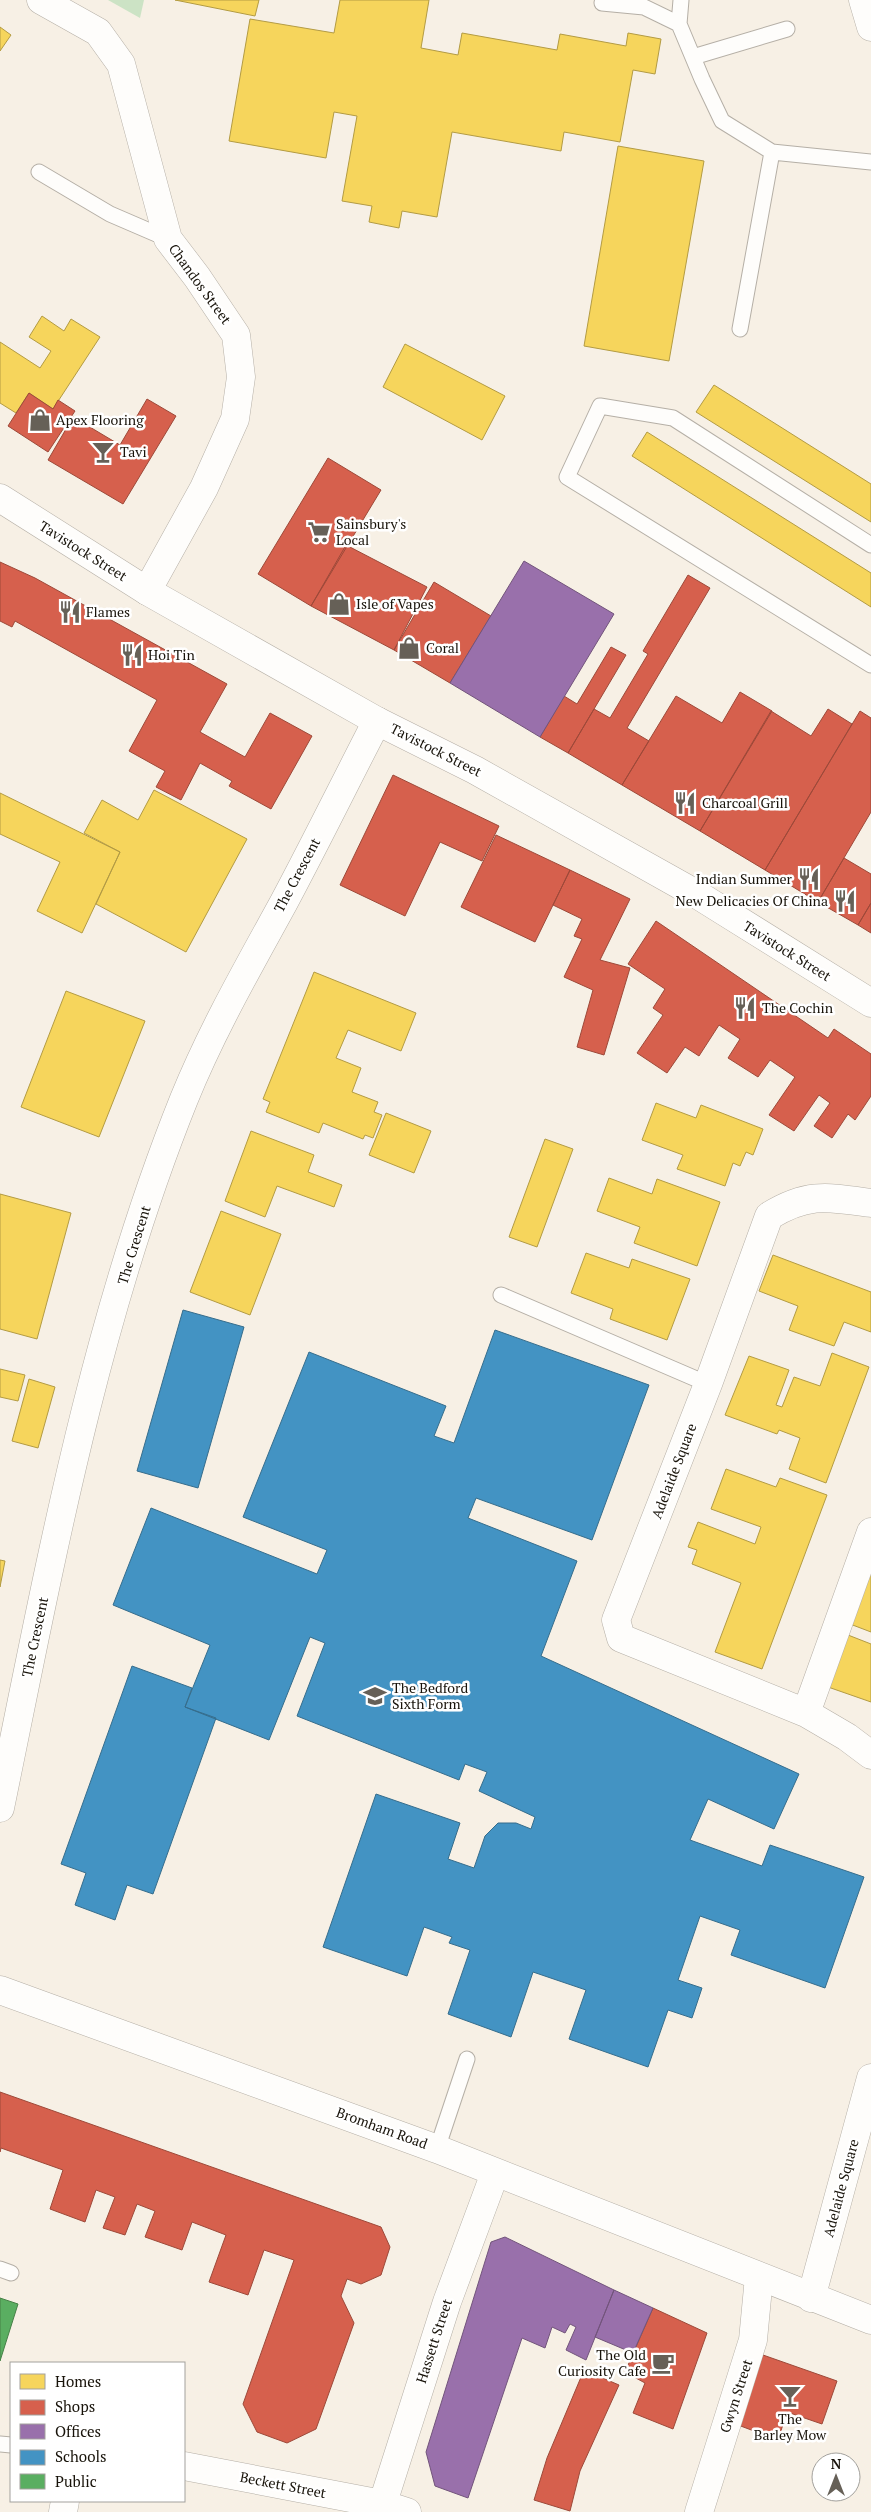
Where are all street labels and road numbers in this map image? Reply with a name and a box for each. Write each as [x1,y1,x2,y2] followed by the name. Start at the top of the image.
[165,240,236,328] street label: Chandos Street
[36,516,131,586] street label: Tavistock Street
[387,718,486,781] street label: Tavistock Street
[269,834,324,915] street label: The Crescent
[740,916,835,986] street label: Tavistock Street
[112,1202,155,1287] street label: The Crescent
[647,1420,700,1521] street label: Adelaide Square
[17,1594,52,1679] street label: The Crescent
[334,2102,431,2153] street label: Bromham Road
[818,2137,863,2239] street label: Adelaide Square
[411,2296,456,2385] street label: Hassett Street
[715,2356,757,2435] street label: Gwyn Street
[238,2467,329,2502] street label: Beckett Street

